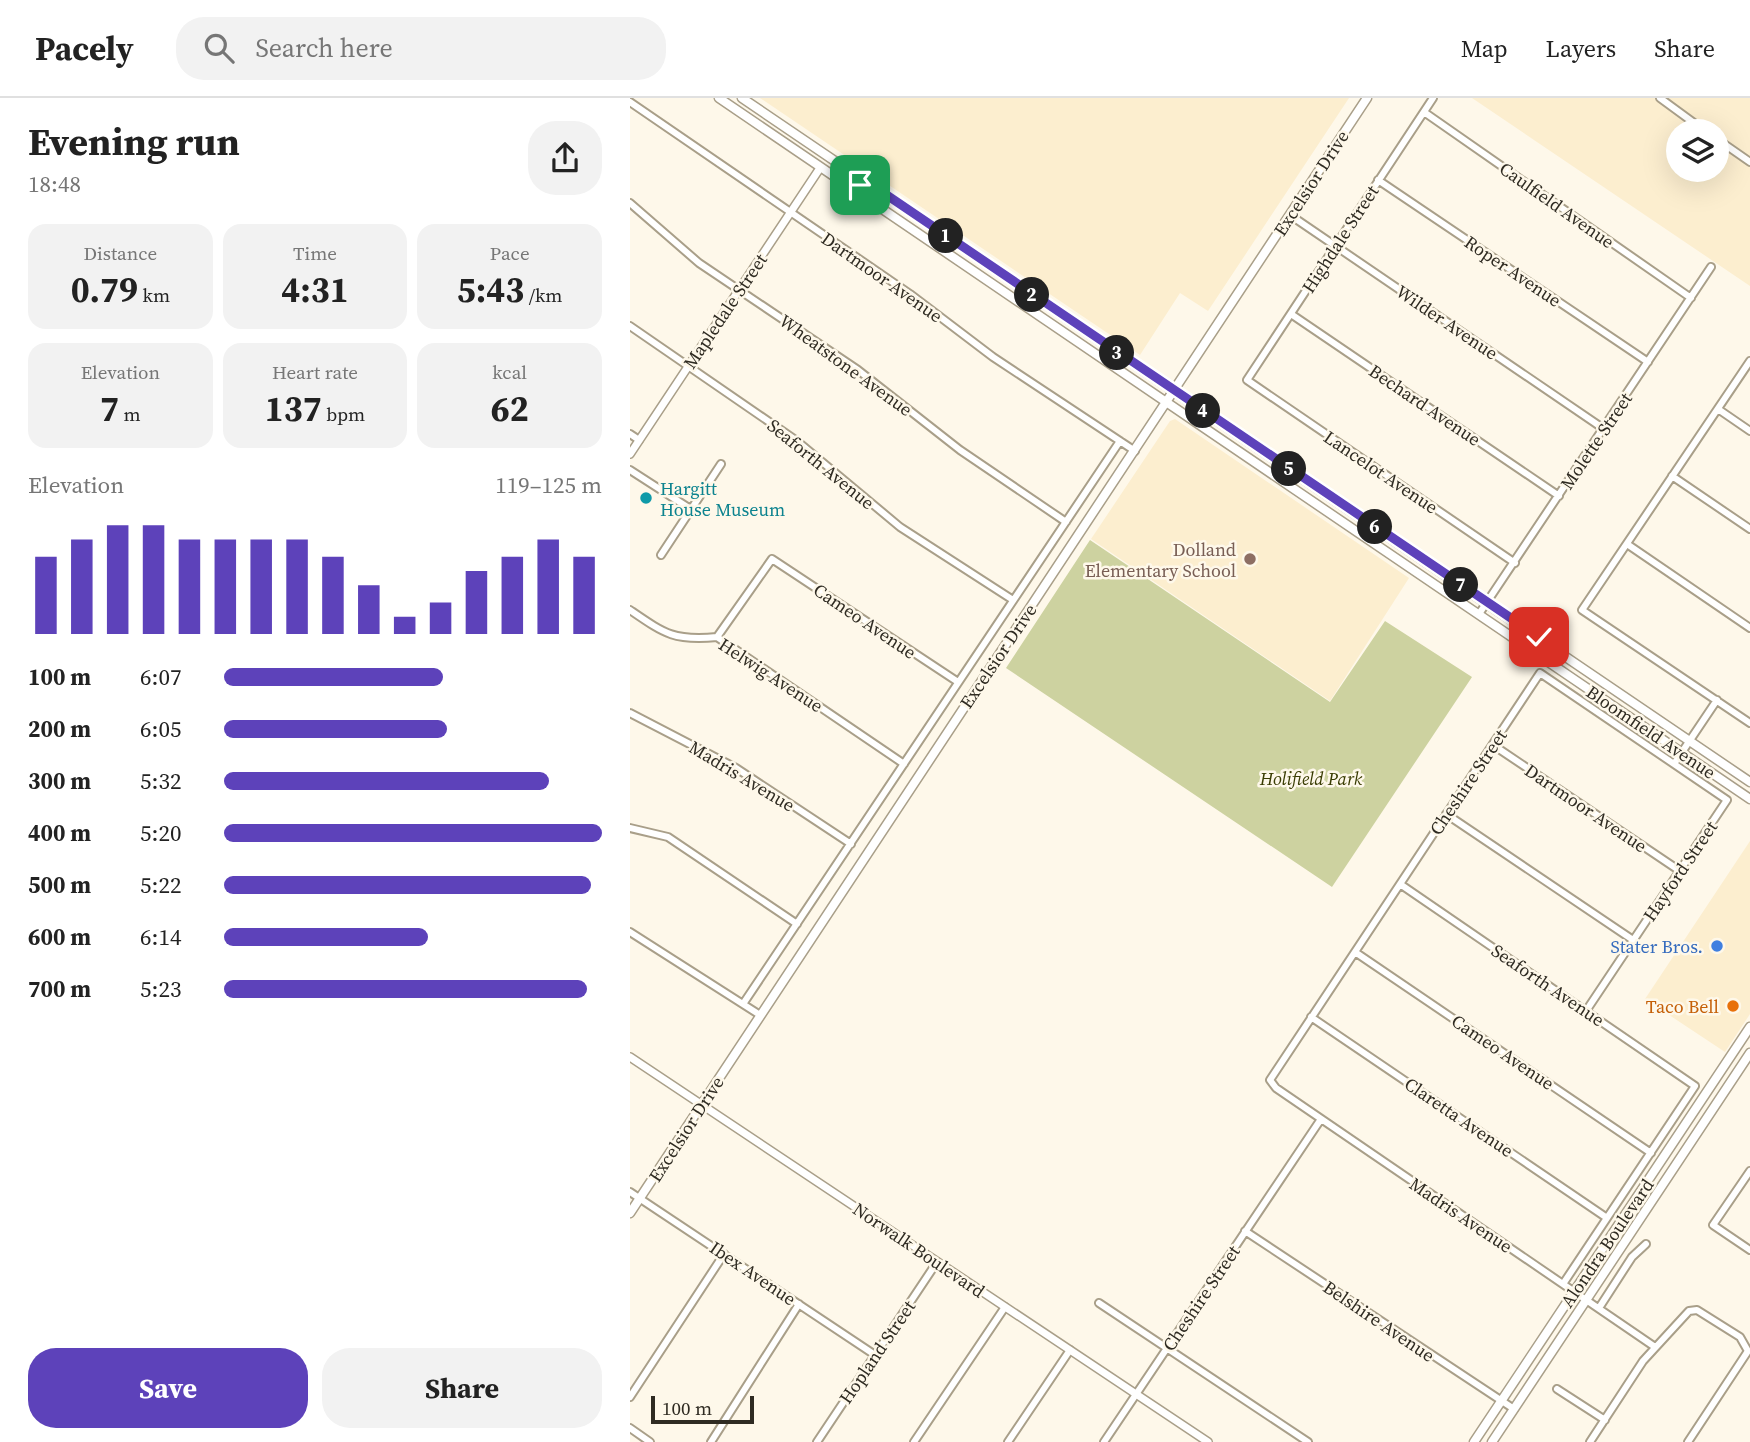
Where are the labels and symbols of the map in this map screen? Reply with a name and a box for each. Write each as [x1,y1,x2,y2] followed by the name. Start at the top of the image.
[1267,125,1355,241] street label: Excelsior Drive
[830,155,890,215] pin
[1494,156,1620,254] street label: Caulfield Avenue
[1296,180,1384,298] street label: Highdale Street
[928,218,964,254] pin: 1
[816,226,948,328] street label: Dartmoor Avenue
[1460,229,1566,313] street label: Roper Avenue
[677,248,773,374] street label: Mapledale Street
[1014,278,1050,312] pin: 2
[1391,279,1503,365] street label: Wilder Avenue
[774,308,918,422] street label: Wheatstone Avenue
[1100,336,1134,370] pin: 3
[1364,358,1486,452] street label: Bechard Avenue
[1554,388,1638,494] street label: Molette Street
[1186,394,1220,428] pin: 4
[762,413,880,515] street label: Seaforth Avenue
[1319,425,1443,519] street label: Lancelot Avenue
[1272,452,1306,486] pin: 5
[660,476,785,522] place label: Hargitt House Museum
[638,490,654,506] marker: Hargitt House Museum
[1358,510,1392,544] pin: 6
[1085,537,1236,583] place label: Dolland Elementary School
[1242,551,1258,567] marker: Dolland Elementary School
[1444,568,1478,602] pin: 7
[809,577,921,665] street label: Cameo Avenue
[954,599,1042,713] street label: Excelsior Drive
[1509,607,1569,667] pin
[714,632,828,718] street label: Helwig Avenue
[1581,679,1721,785] street label: Bloomfield Avenue
[1423,724,1513,840] street label: Cheshire Street
[684,735,800,817] street label: Madris Avenue
[1520,758,1652,858] street label: Dartmoor Avenue
[1259,766,1363,791] park label: Holifield Park
[1637,816,1723,926] street label: Hayford Street
[1611,934,1703,959] place label: Stater Bros.
[1487,938,1609,1032] street label: Seaforth Avenue
[1709,938,1725,954] marker: Stater Bros.
[1646,994,1719,1019] place label: Taco Bell
[1725,998,1741,1014] marker: Taco Bell
[1447,1008,1559,1096] street label: Cameo Avenue
[642,1071,730,1187] street label: Excelsior Drive
[1400,1071,1518,1163] street label: Claretta Avenue
[1405,1171,1517,1259] street label: Madris Avenue
[1555,1174,1659,1312] street label: Alondra Boulevard
[848,1197,990,1303] street label: Norwalk Boulevard
[705,1235,801,1311] street label: Ibex Avenue
[1156,1240,1246,1356] street label: Cheshire Street
[1318,1274,1440,1368] street label: Belshire Avenue
[833,1295,921,1409] street label: Hopland Street
[651,1393,754,1425] scale bar

